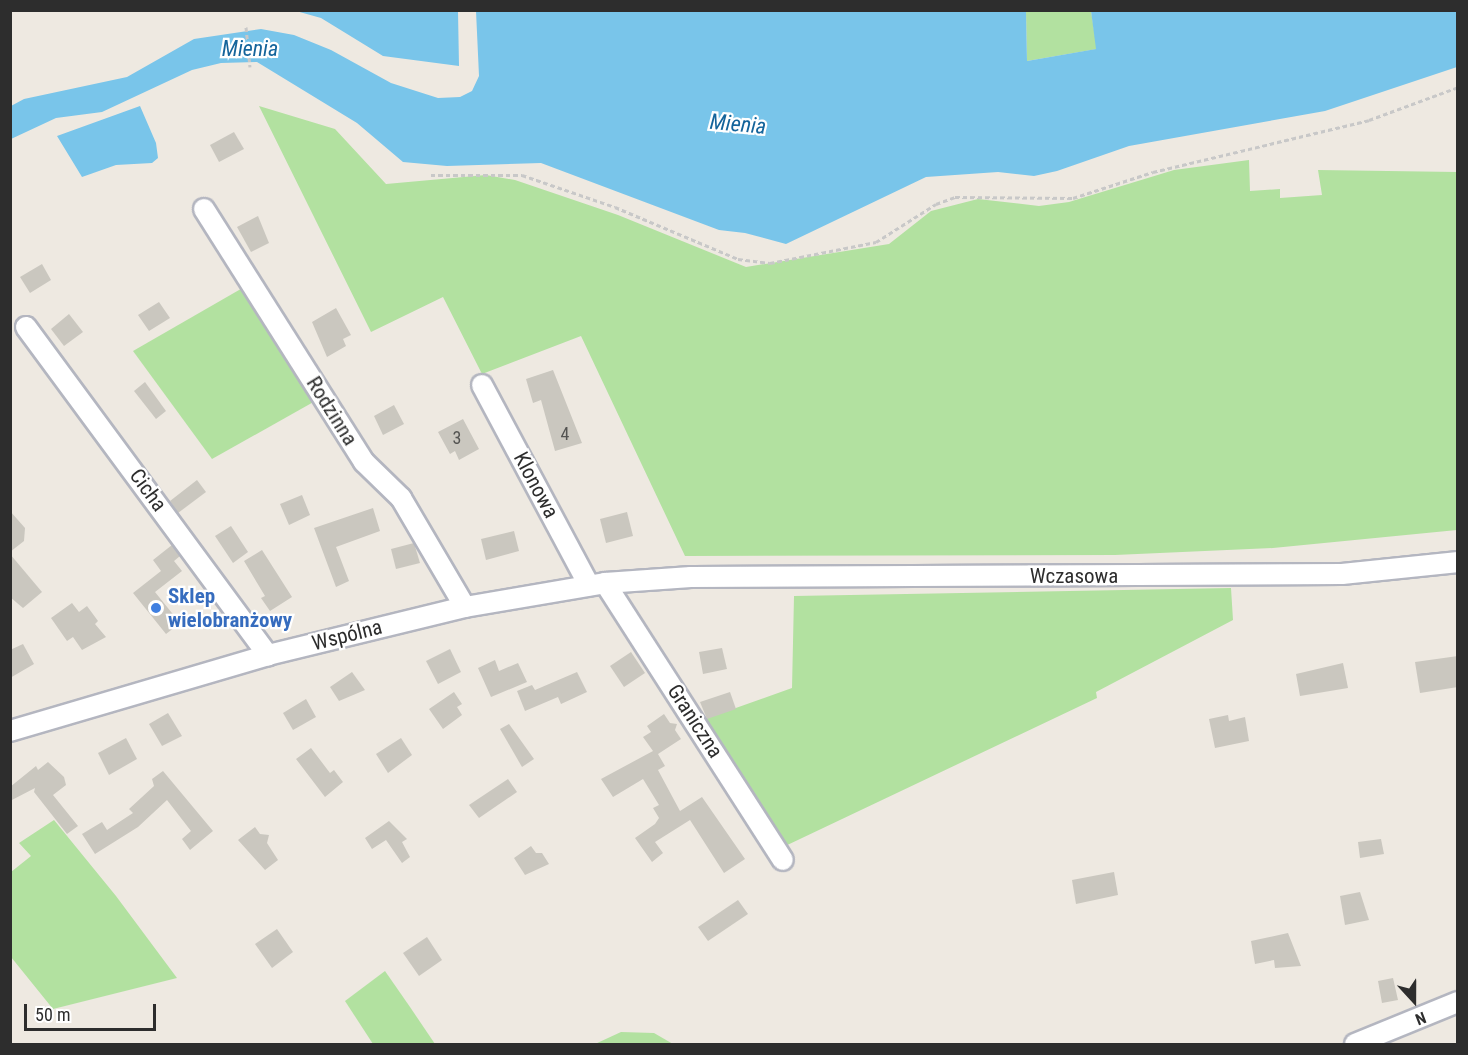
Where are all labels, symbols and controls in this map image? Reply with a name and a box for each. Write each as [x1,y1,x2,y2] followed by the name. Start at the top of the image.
[222,36,278,62] water label: Mienia
[709,108,767,140] water label: Mienia
[301,372,363,450] street label: Rodzinna
[561,423,569,445] house number: 4
[453,427,461,449] house number: 3
[508,448,564,522] street label: Klonowa
[124,464,172,516] street label: Cicha
[1030,563,1118,589] street label: Wczasowa
[168,583,292,633] place label: Sklep wielobranżowy
[149,601,163,615] marker: Sklep wielobranżowy
[309,614,385,656] street label: Wspólna
[662,680,728,762] street label: Graniczna
[1384,971,1444,1031] north arrow
[27,992,159,1030] scale bar
[35,1004,70,1025] text: 50 m
[1413,1008,1429,1029] text: N

